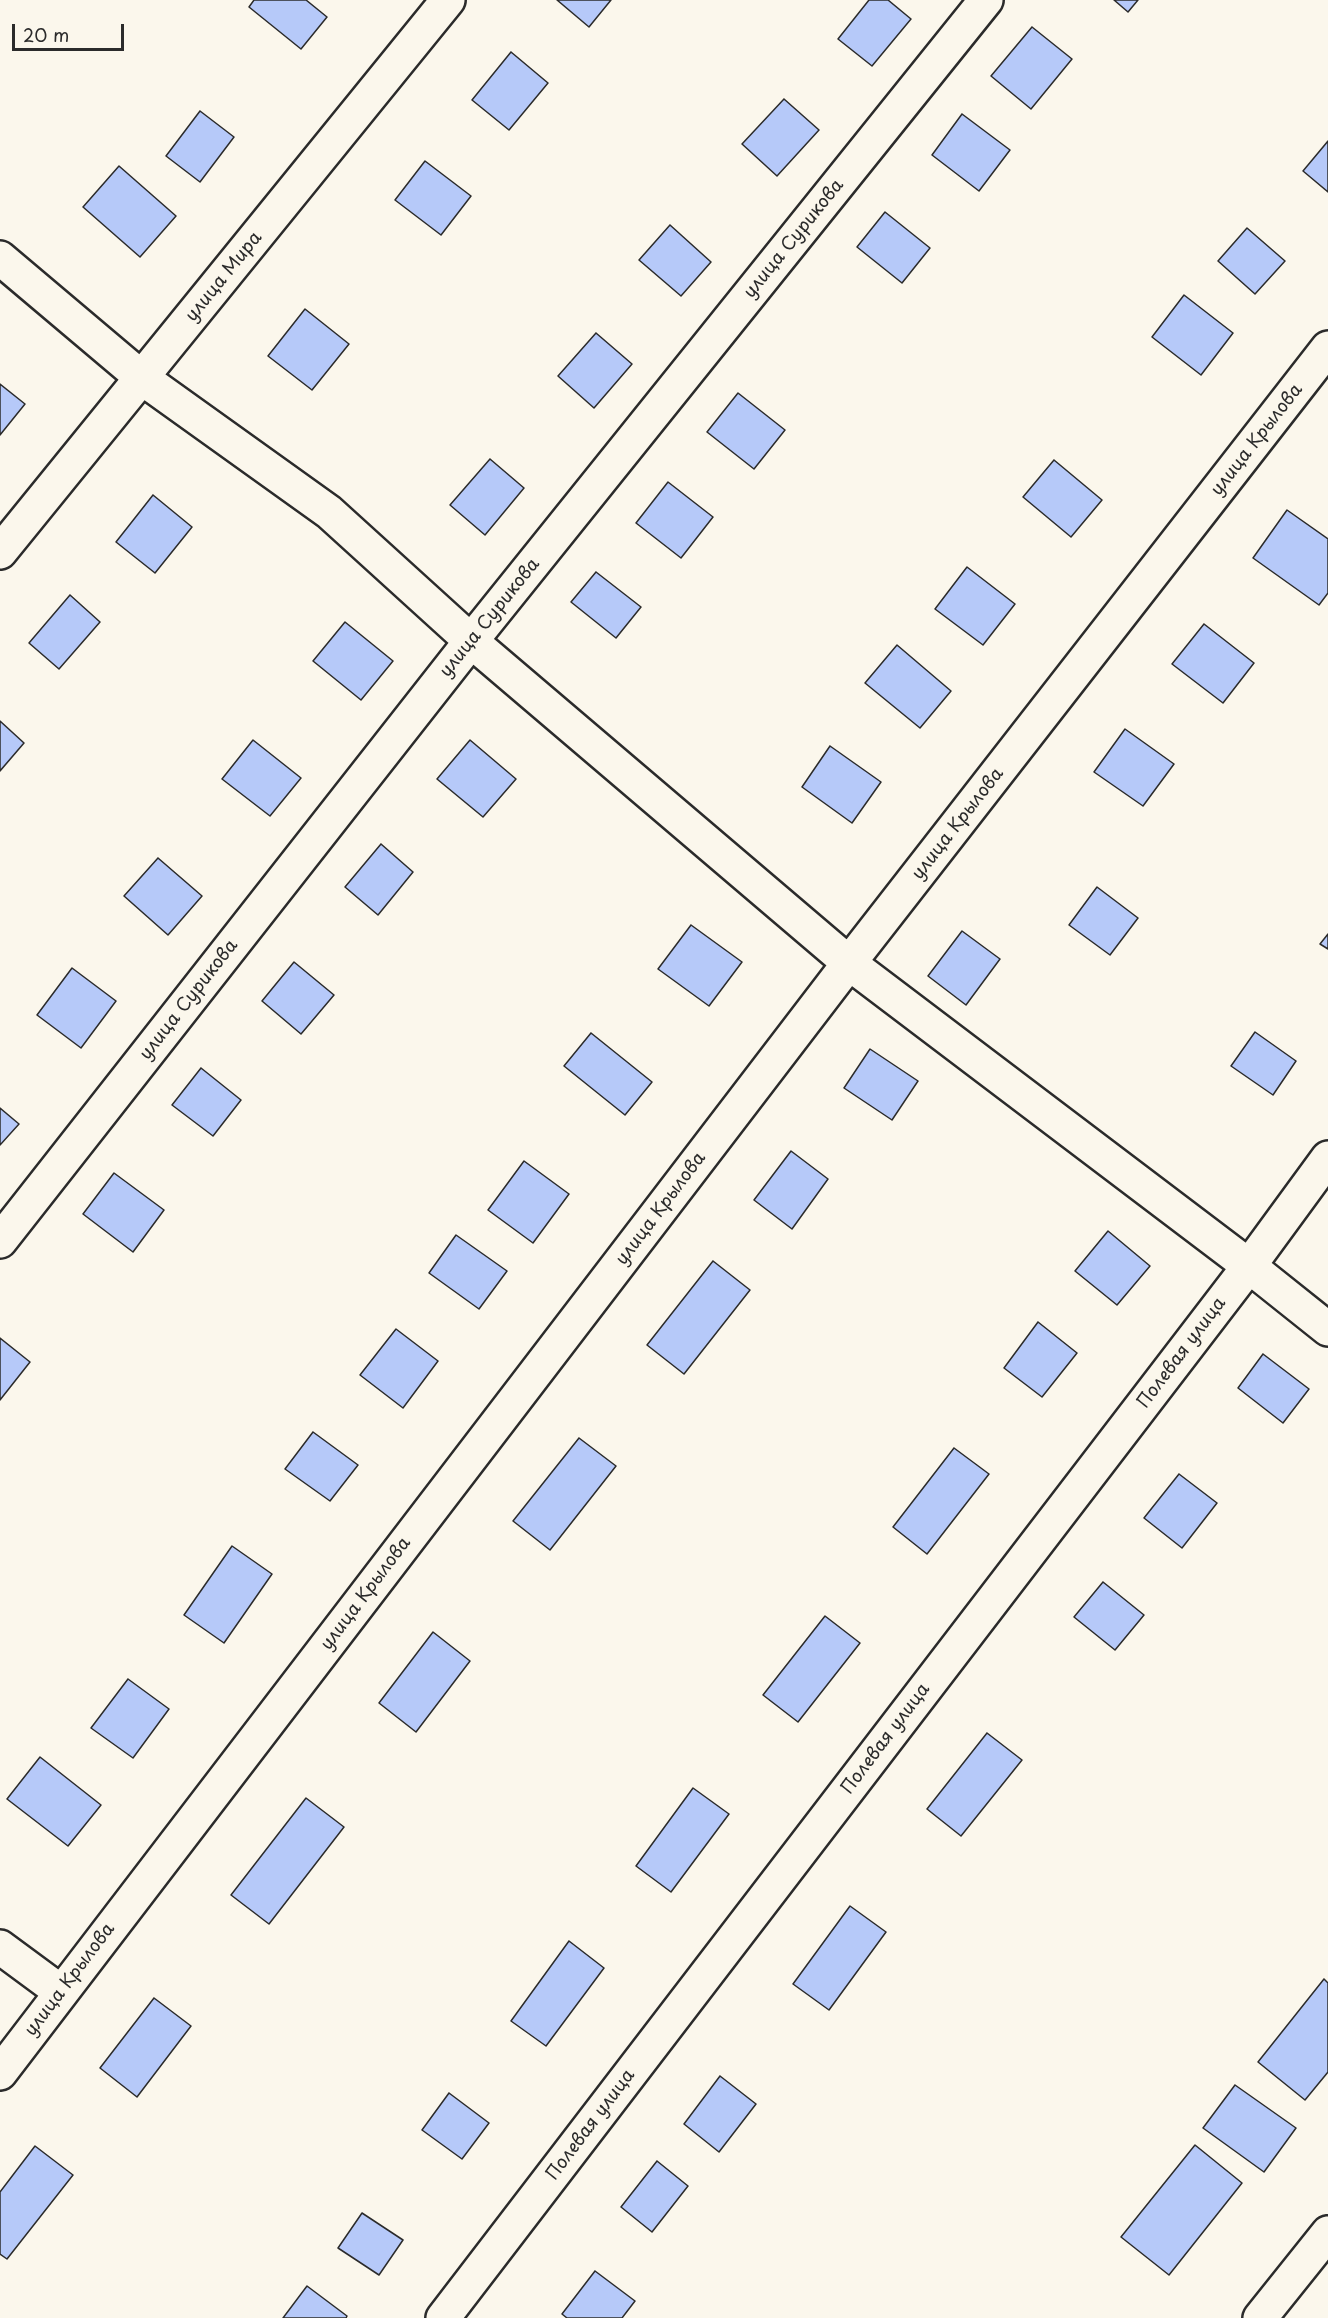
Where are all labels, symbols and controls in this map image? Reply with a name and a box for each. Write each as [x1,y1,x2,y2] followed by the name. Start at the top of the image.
[15,12,128,50] scale bar
[23,21,69,48] text: 20 m
[739,175,849,303] street label: улица Сурикова
[181,228,267,326] street label: улица Мира
[1207,380,1307,500] street label: улица Крылова
[435,554,545,682] street label: улица Сурикова
[908,764,1008,884] street label: улица Крылова
[135,936,243,1064] street label: улица Сурикова
[611,1148,711,1270] street label: улица Крылова
[1133,1293,1231,1413] street label: Полевая улица
[316,1533,416,1655] street label: улица Крылова
[837,1679,935,1799] street label: Полевая улица
[20,1919,120,2041] street label: улица Крылова
[542,2065,640,2185] street label: Полевая улица

